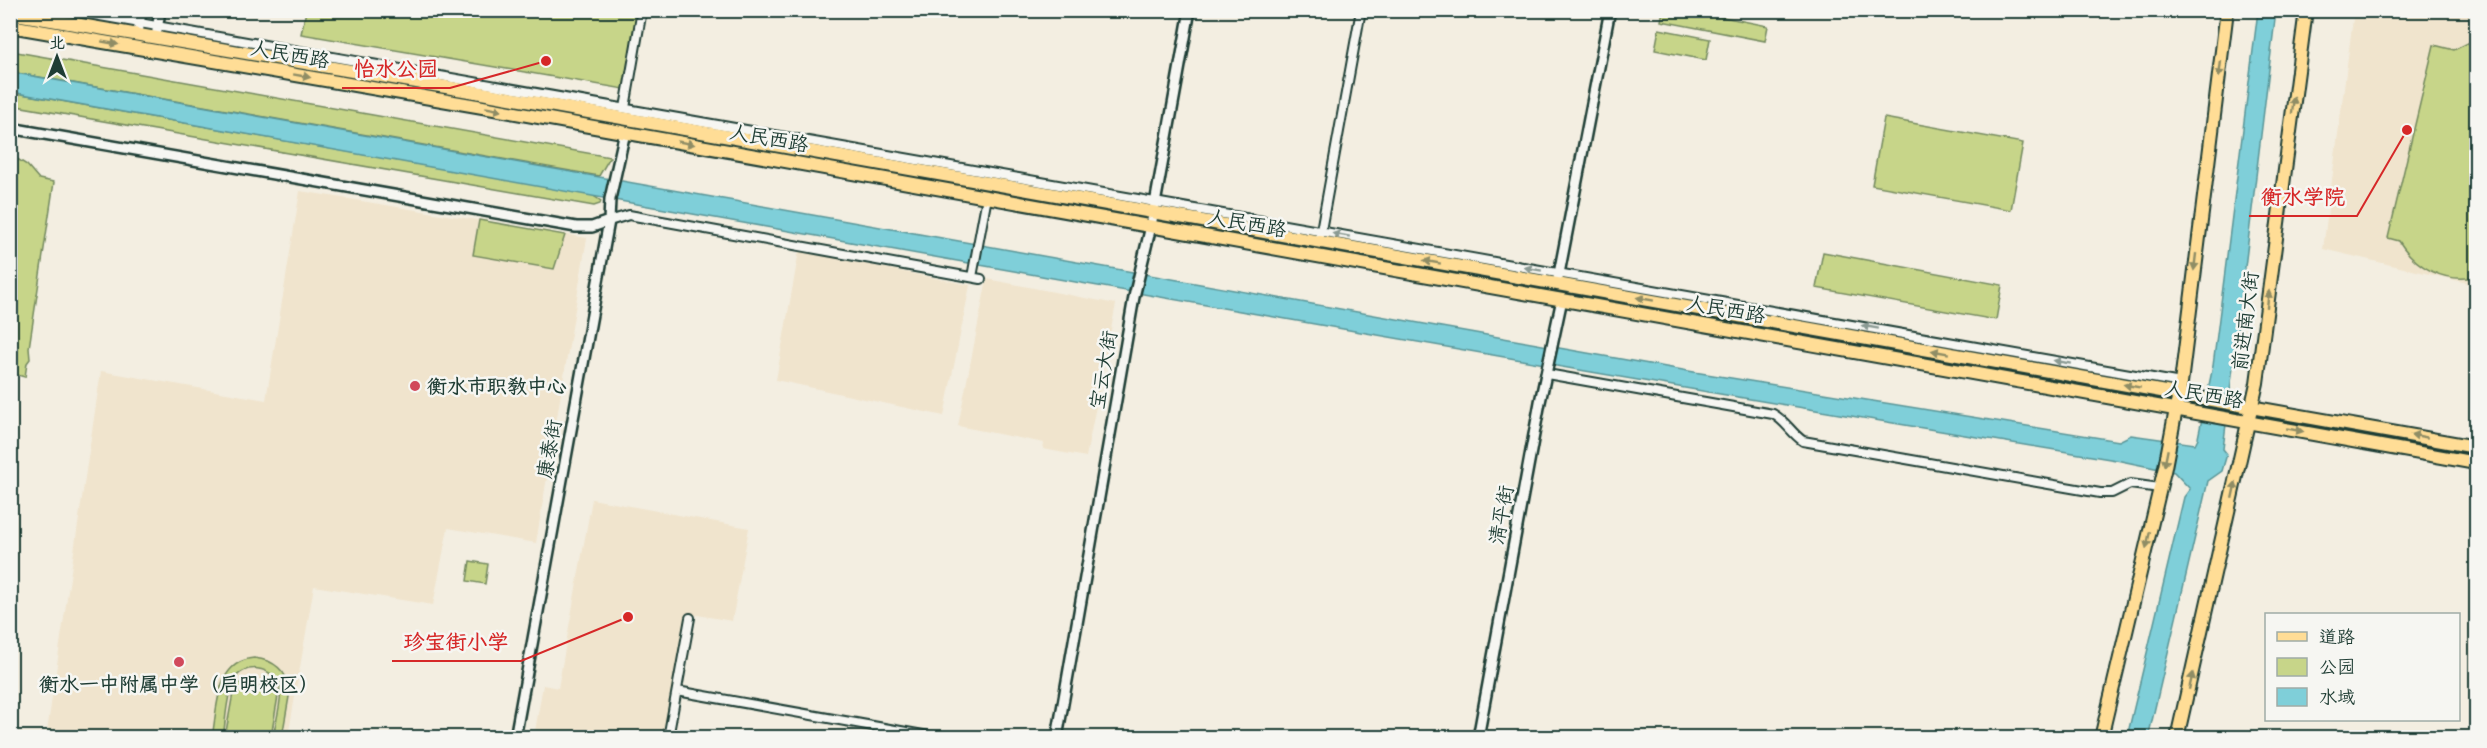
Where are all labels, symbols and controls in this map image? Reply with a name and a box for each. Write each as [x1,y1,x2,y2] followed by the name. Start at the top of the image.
[27,27,87,87] north arrow
[49,34,65,52] text: 北
[249,36,332,73] street label: 人民西路
[100,39,119,48] one-way arrow
[342,49,450,88] callout: 怡水公园
[354,57,438,81] text: 怡水公园
[2215,59,2225,78] one-way arrow
[292,72,311,81] one-way arrow
[2289,96,2298,115] one-way arrow
[485,105,504,114] one-way arrow
[728,120,811,157] street label: 人民西路
[677,139,696,148] one-way arrow
[2249,177,2357,216] callout: 衡水学院
[2261,185,2345,209] text: 衡水学院
[1206,205,1289,242] street label: 人民西路
[1331,230,1350,239] one-way arrow
[2191,253,2200,272] one-way arrow
[1423,257,1442,266] one-way arrow
[1523,264,1542,273] one-way arrow
[2228,270,2263,372] street label: 前进南大街
[2263,289,2273,308] one-way arrow
[1685,291,1768,328] street label: 人民西路
[1635,295,1654,304] one-way arrow
[1860,323,1879,332] one-way arrow
[1085,329,1122,411] street label: 宝云大街
[1931,347,1950,356] one-way arrow
[2052,357,2071,366] one-way arrow
[427,375,567,398] place label: 衡水市职教中心
[2163,376,2246,413] street label: 人民西路
[408,379,422,393] marker: 衡水市职教中心
[2123,381,2142,390] one-way arrow
[533,418,566,481] street label: 康泰街
[2285,426,2304,435] one-way arrow
[2409,432,2428,441] one-way arrow
[2161,449,2170,468] one-way arrow
[2229,481,2239,500] one-way arrow
[1485,484,1518,547] street label: 清平街
[2142,531,2152,550] one-way arrow
[2265,613,2460,721] legend
[392,622,521,661] callout: 珍宝街小学
[2319,627,2355,648] text: 道路
[404,630,509,654] text: 珍宝街小学
[172,655,186,669] marker: 衡水一中附属中学（启明校区）
[2319,657,2355,678] text: 公园
[2186,671,2196,690] one-way arrow
[39,673,319,696] place label: 衡水一中附属中学（启明校区）
[2319,687,2355,708] text: 水域

